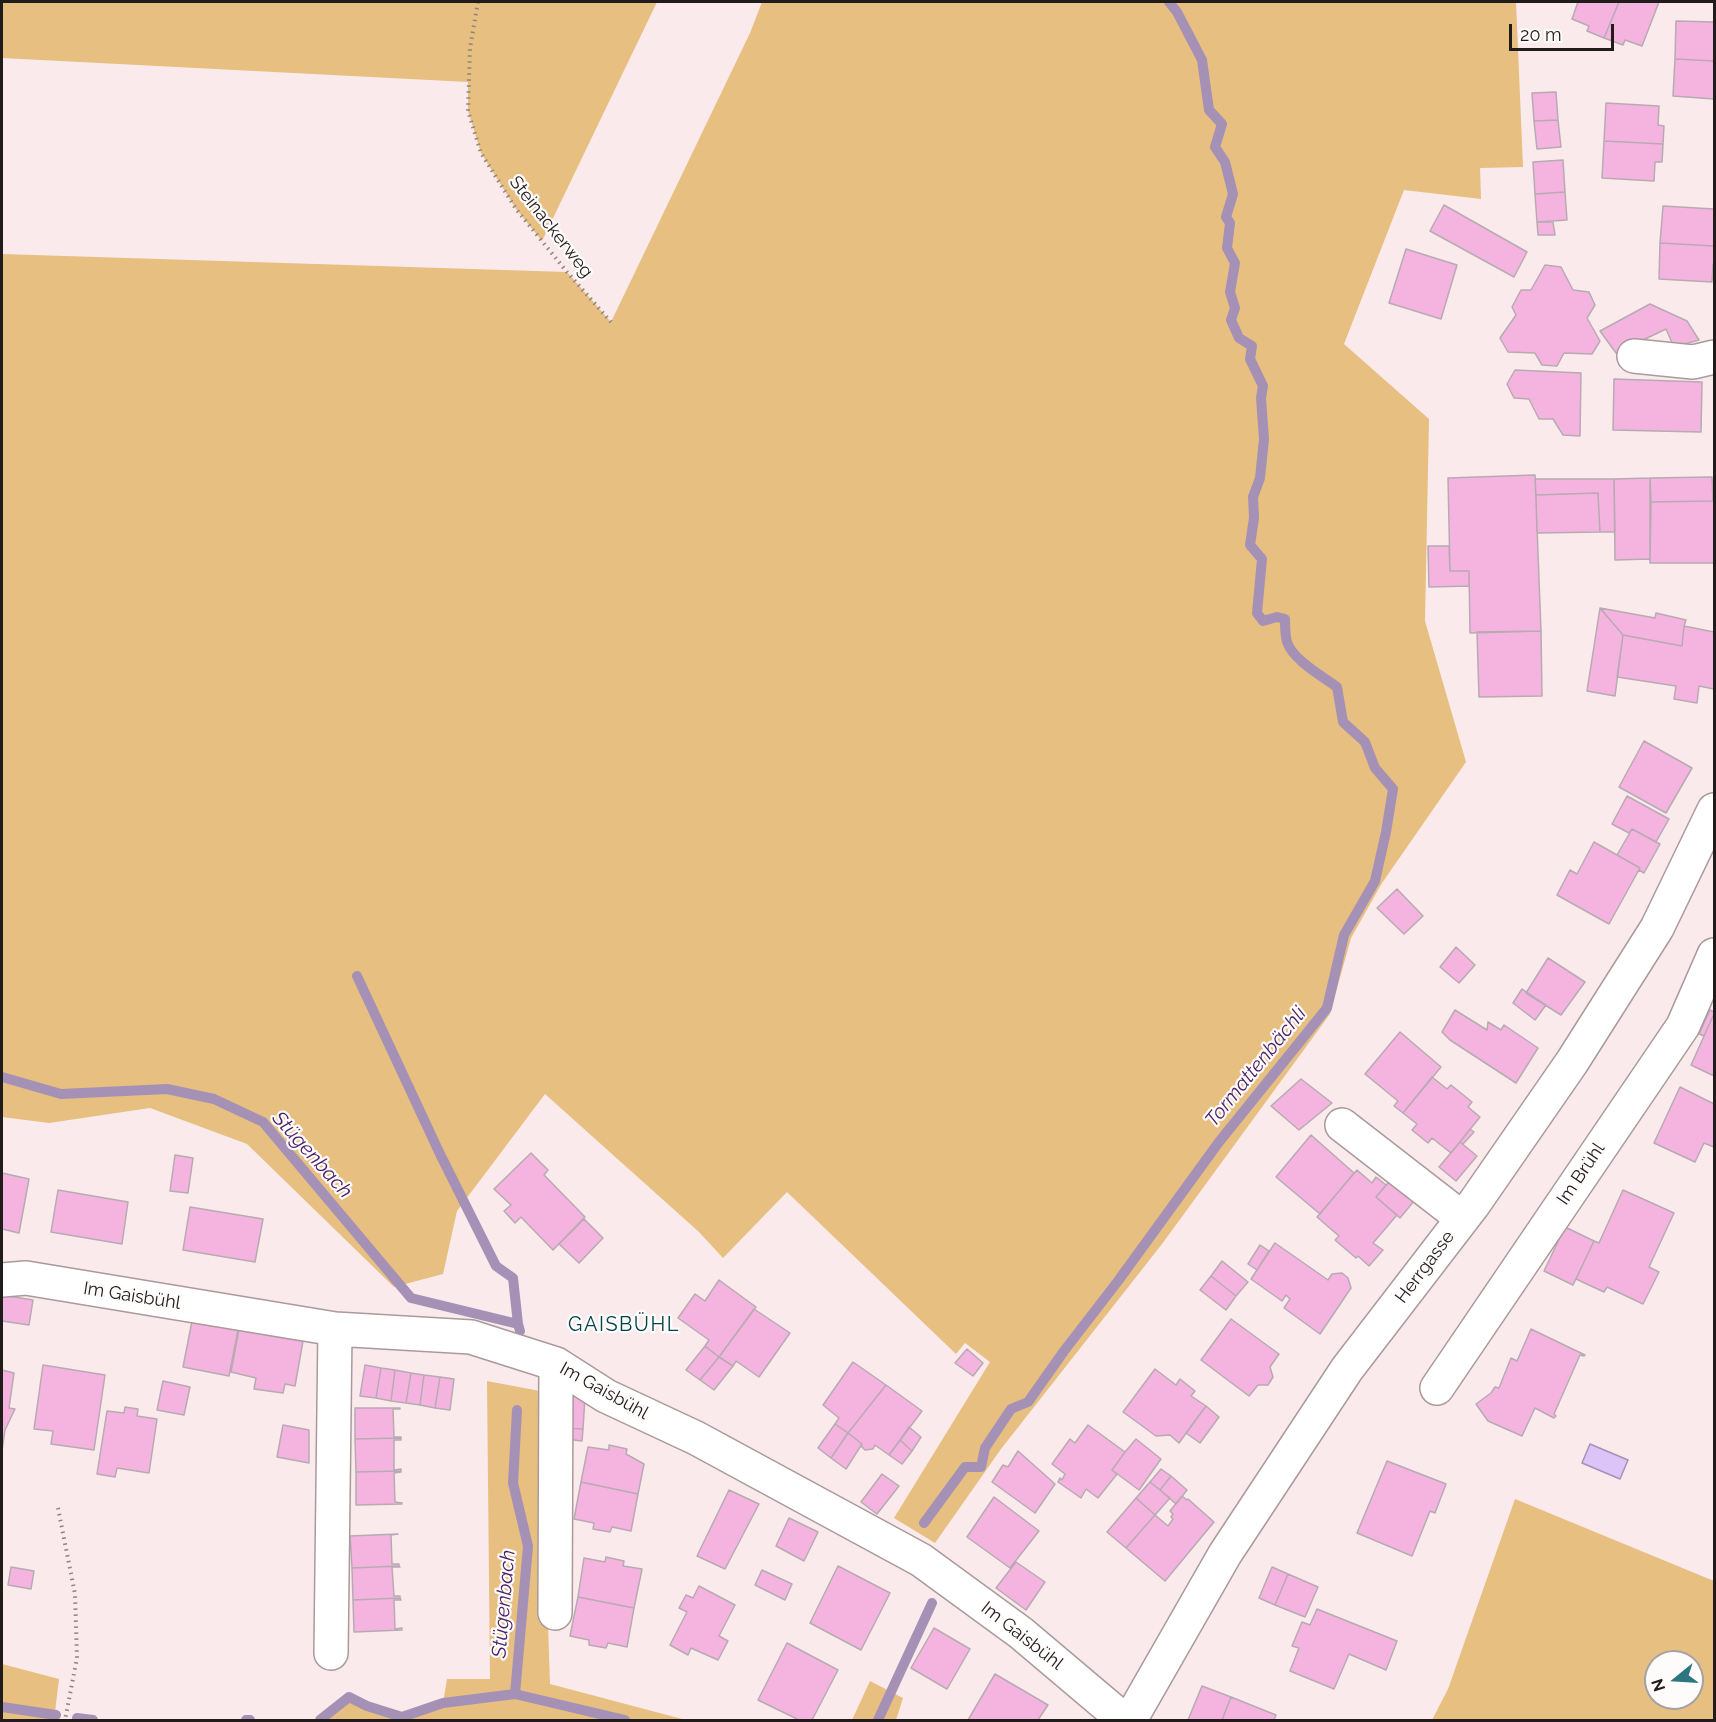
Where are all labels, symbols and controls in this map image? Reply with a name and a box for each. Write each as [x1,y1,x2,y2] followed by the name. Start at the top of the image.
[1512,12,1617,50] scale bar
[1520,24,1562,45] text: 20 m
[505,172,597,282] street label: Steinackerweg
[1200,1002,1312,1132] water label: Tormattenbächli
[267,1107,357,1203] water label: Stügenbach
[1552,1139,1610,1209] street label: Im Brühl
[1391,1227,1459,1307] street label: Herrgasse
[82,1278,182,1314] street label: Im Gaisbühl
[568,1313,680,1337] district label: GAISBÜHL
[556,1358,652,1424] street label: Im Gaisbühl
[487,1549,521,1659] water label: Stügenbach
[977,1597,1067,1675] street label: Im Gaisbühl
[1644,1650,1704,1710] north arrow
[1647,1676,1669,1694] text: N

